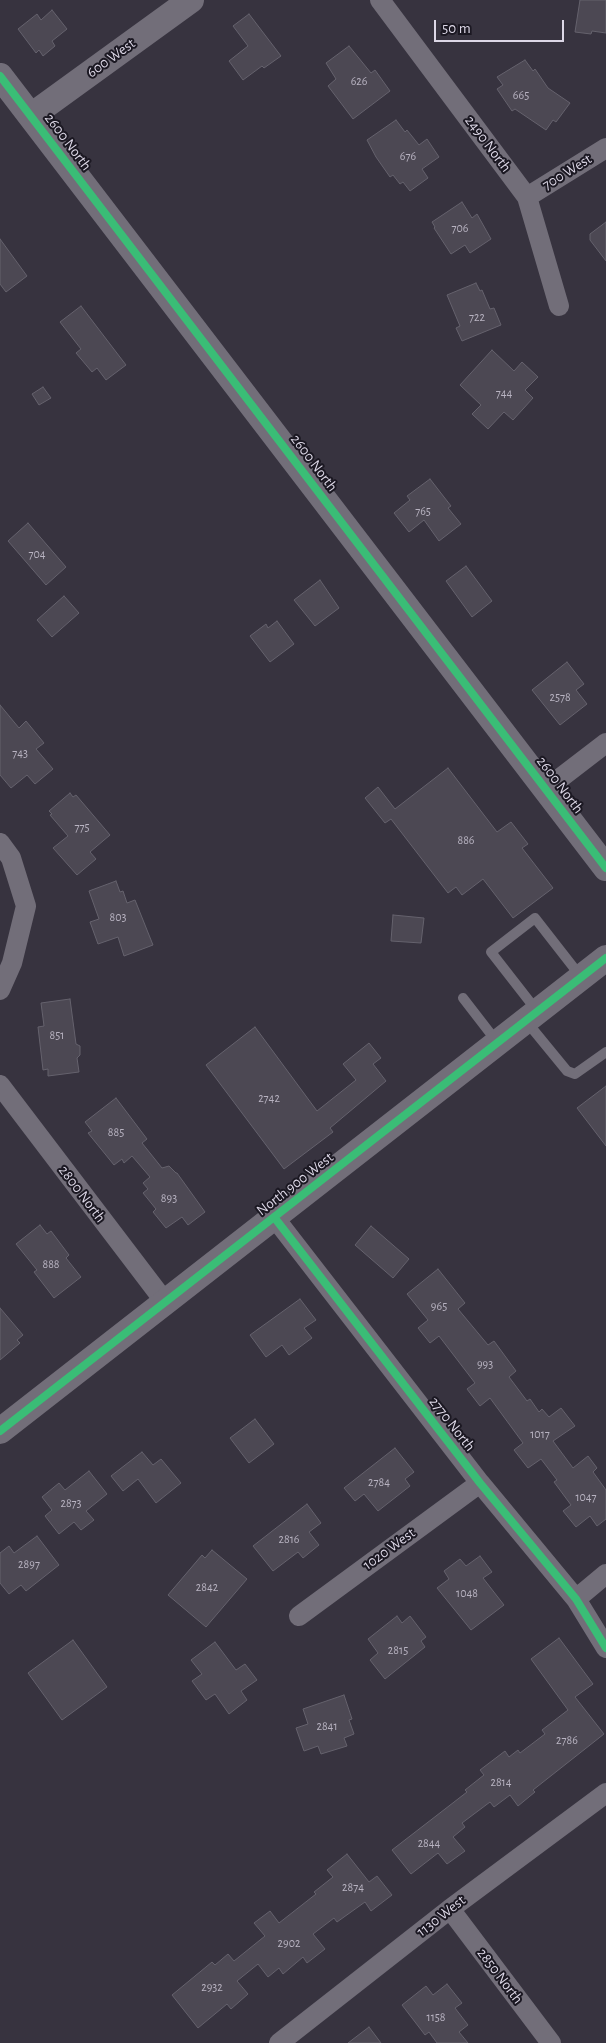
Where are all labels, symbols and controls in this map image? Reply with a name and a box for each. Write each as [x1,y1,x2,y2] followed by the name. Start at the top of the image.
[436,10,566,42] scale bar
[442,21,471,36] text: 50 m
[83,34,139,82] street label: 600 West
[351,74,367,88] house number: 626
[513,88,529,102] house number: 665
[41,110,95,174] street label: 2600 North
[461,112,515,176] street label: 2490 North
[400,149,416,163] house number: 676
[539,150,595,194] street label: 700 West
[452,221,468,235] house number: 706
[469,310,485,324] house number: 722
[496,386,512,400] house number: 744
[287,431,341,495] street label: 2600 North
[415,504,431,518] house number: 765
[28,547,46,561] house number: 704
[549,690,571,704] house number: 2578
[12,746,28,760] house number: 743
[533,753,587,817] street label: 2600 North
[74,820,90,834] house number: 775
[457,833,475,847] house number: 886
[110,910,126,924] house number: 803
[50,1028,64,1042] house number: 851
[258,1091,280,1105] house number: 2742
[108,1125,124,1139] house number: 885
[253,1148,337,1220] street label: North 900 West
[55,1162,109,1226] street label: 2800 North
[161,1191,177,1205] house number: 893
[42,1257,60,1271] house number: 888
[431,1299,447,1313] house number: 965
[477,1357,493,1371] house number: 993
[425,1393,479,1455] street label: 2770 North
[530,1427,550,1441] house number: 1017
[368,1475,390,1489] house number: 2784
[575,1490,597,1504] house number: 1047
[60,1496,82,1510] house number: 2873
[359,1524,419,1574] street label: 1020 West
[279,1532,299,1546] house number: 2816
[18,1557,40,1571] house number: 2897
[196,1580,218,1594] house number: 2842
[456,1586,478,1600] house number: 1048
[388,1643,408,1657] house number: 2815
[316,1719,338,1733] house number: 2841
[556,1733,578,1747] house number: 2786
[490,1775,512,1789] house number: 2814
[418,1836,440,1850] house number: 2844
[342,1880,364,1894] house number: 2874
[413,1891,469,1941] street label: 1130 West
[278,1936,300,1950] house number: 2902
[473,1945,527,2007] street label: 2850 North
[201,1980,223,1994] house number: 2932
[427,2010,445,2024] house number: 1158

